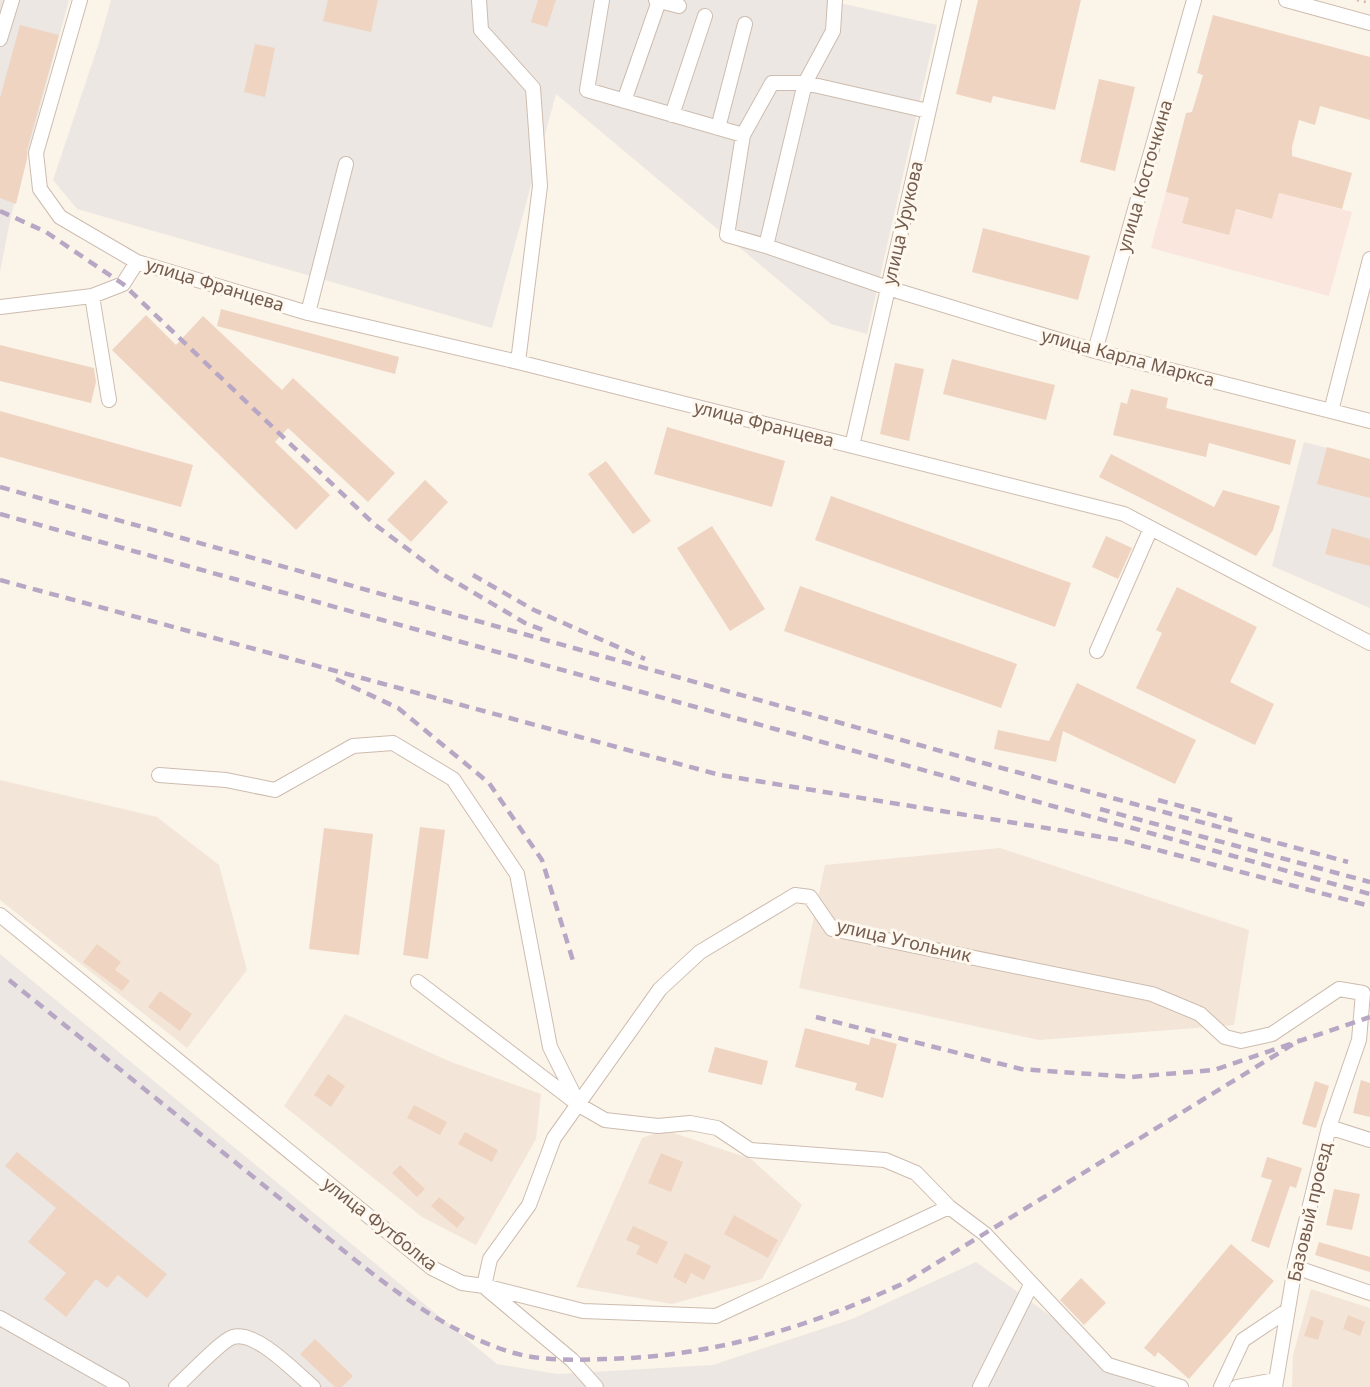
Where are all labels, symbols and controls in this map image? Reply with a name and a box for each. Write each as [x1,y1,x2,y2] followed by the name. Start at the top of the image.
[1111,97,1177,255] street label: улица Косточкина
[876,159,928,287] street label: улица Урукова
[143,252,287,316] street label: улица Францева
[1039,322,1217,392] street label: улица Карла Маркса
[692,394,837,452] street label: улица Францева
[835,913,974,967] street label: улица Угольник
[1281,1140,1337,1284] street label: Базовый проезд
[318,1171,443,1276] street label: улица Футболка

